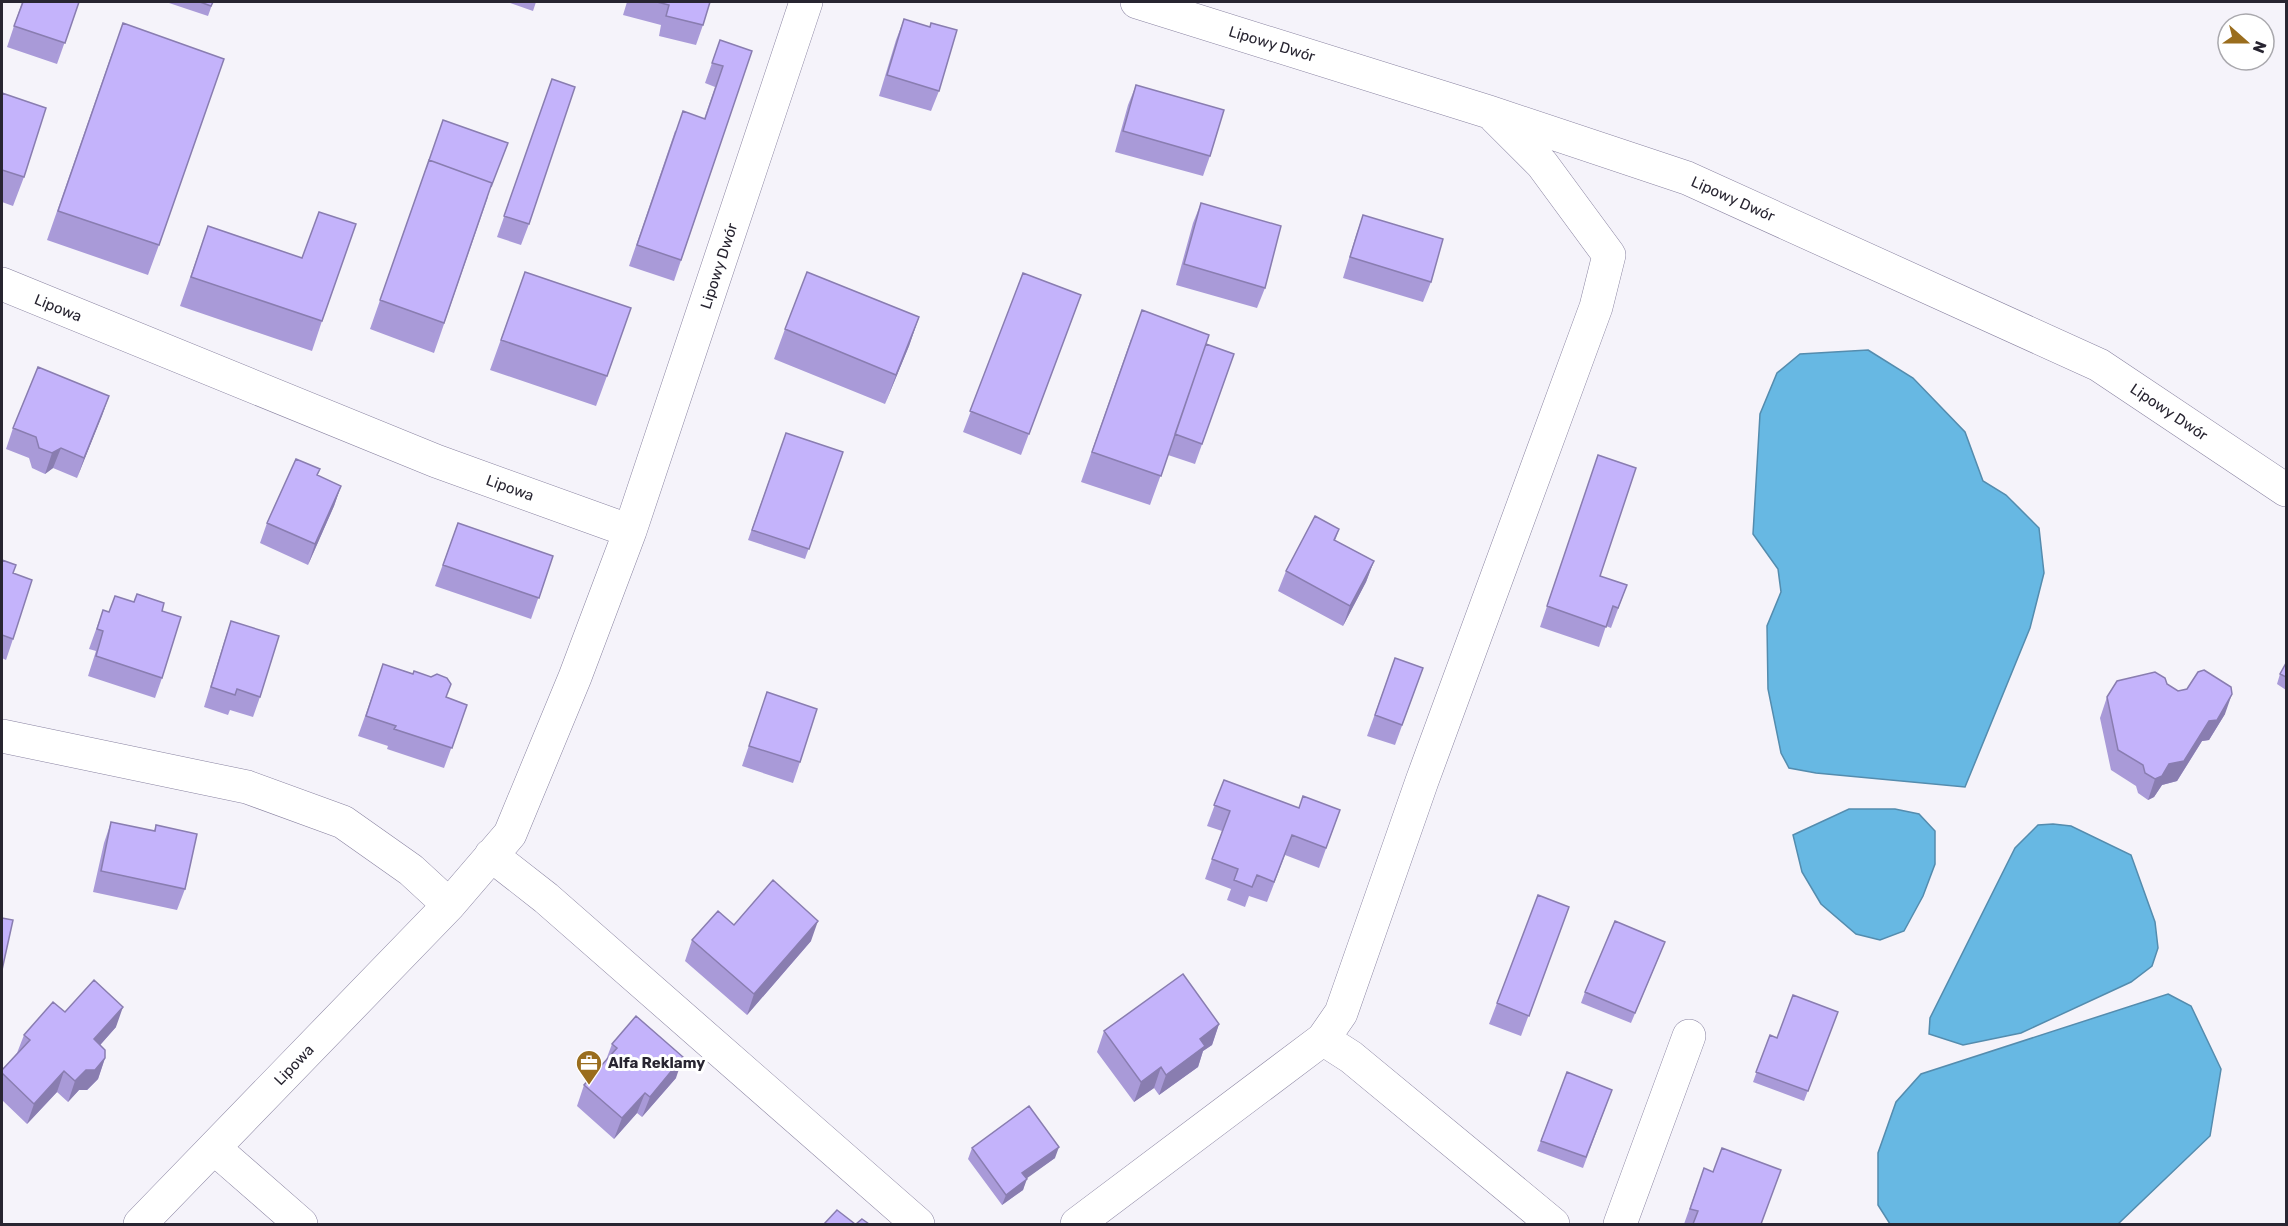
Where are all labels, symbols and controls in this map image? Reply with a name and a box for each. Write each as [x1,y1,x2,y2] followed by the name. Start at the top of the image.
[2216,12,2276,72] north arrow
[1227,22,1318,66] street label: Lipowy Dwór
[2249,38,2270,56] text: N
[1688,173,1778,226] street label: Lipowy Dwór
[697,220,741,311] street label: Lipowy Dwór
[32,290,84,326] street label: Lipowa
[2127,380,2211,445] street label: Lipowy Dwór
[484,471,536,505] street label: Lipowa
[270,1041,318,1089] street label: Lipowa
[574,1048,604,1086] office icon: Alfa Reklamy
[608,1054,705,1072] place label: Alfa Reklamy

